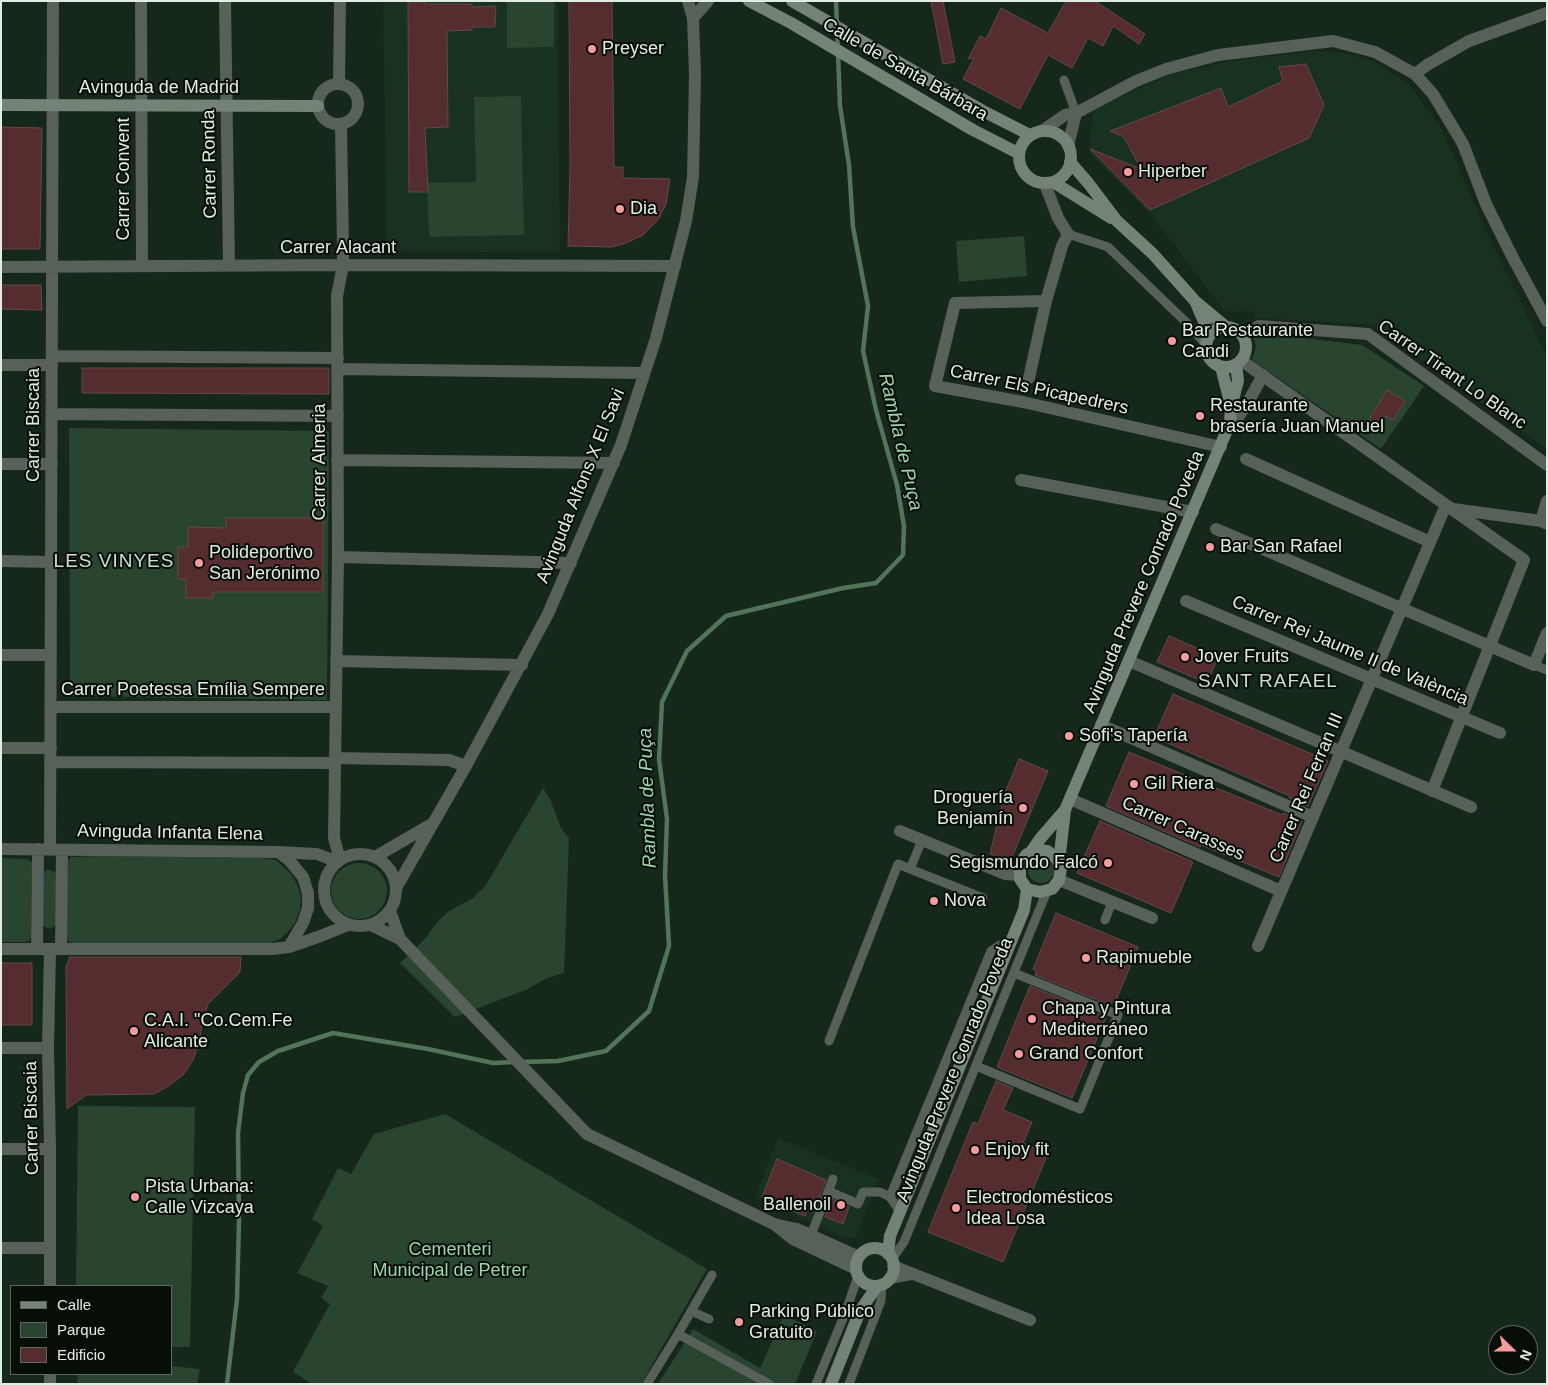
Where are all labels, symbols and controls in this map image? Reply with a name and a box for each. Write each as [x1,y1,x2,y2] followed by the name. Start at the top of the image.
[819,14,991,126] street label: Calle de Santa Bárbara
[602,38,664,60] place label: Preyser
[586,43,598,55] marker: Preyser
[79,77,239,99] street label: Avinguda de Madrid
[198,109,222,219] street label: Carrer Ronda
[113,117,135,241] street label: Carrer Convent
[1138,161,1207,183] place label: Hiperber
[1122,166,1134,178] marker: Hiperber
[630,198,657,220] place label: Dia
[614,203,626,215] marker: Dia
[280,237,396,259] street label: Carrer Alacant
[1374,316,1530,434] street label: Carrer Tirant Lo Blanc
[1182,320,1313,362] place label: Bar Restaurante Candi
[1166,335,1178,347] marker: Bar Restaurante Candi
[948,361,1130,419] street label: Carrer Els Picapedrers
[23,368,45,482] street label: Carrer Biscaia
[873,371,927,513] water label: Rambla de Puça
[532,386,630,586] street label: Avinguda Alfons X El Savi
[1210,395,1384,438] place label: Restaurante brasería Juan Manuel
[309,403,331,521] street label: Carrer Almeria
[1194,410,1206,422] marker: Restaurante brasería Juan Manuel
[1079,448,1209,716] street label: Avinguda Prevere Conrado Poveda
[1220,536,1342,558] place label: Bar San Rafael
[1204,541,1216,553] marker: Bar San Rafael
[209,542,320,584] place label: Polideportivo San Jerónimo
[52,551,176,573] district label: LES VINYES
[193,557,205,569] marker: Polideportivo San Jerónimo
[1229,591,1471,711] street label: Carrer Rei Jaume II de València
[1195,646,1289,668] place label: Jover Fruits
[1179,651,1191,663] marker: Jover Fruits
[1197,671,1339,693] district label: SANT RAFAEL
[61,679,325,701] street label: Carrer Poetessa Emília Sempere
[1266,710,1348,866] street label: Carrer Rei Ferran III
[1079,725,1187,747] place label: Sofi's Tapería
[634,727,662,869] water label: Rambla de Puça
[1063,730,1075,742] marker: Sofi's Tapería
[1144,773,1214,795] place label: Gil Riera
[1128,778,1140,790] marker: Gil Riera
[933,787,1013,830] place label: Droguería Benjamín
[1118,792,1248,866] street label: Carrer Carasses
[1017,802,1029,814] marker: Droguería Benjamín
[77,821,263,845] street label: Avinguda Infanta Elena
[949,852,1098,874] place label: Segismundo Falcó
[1102,857,1114,869] marker: Segismundo Falcó
[944,890,986,912] place label: Nova
[928,895,940,907] marker: Nova
[892,935,1018,1205] street label: Avinguda Prevere Conrado Poveda
[1096,947,1192,969] place label: Rapimueble
[1080,952,1092,964] marker: Rapimueble
[1042,998,1171,1040] place label: Chapa y Pintura Mediterráneo
[144,1010,292,1052] place label: C.A.I. "Co.Cem.Fe Alicante
[1026,1013,1038,1025] marker: Chapa y Pintura Mediterráneo
[128,1025,140,1037] marker: C.A.I. "Co.Cem.Fe Alicante
[1029,1043,1143,1065] place label: Grand Confort
[1013,1048,1025,1060] marker: Grand Confort
[20,1061,44,1175] street label: Carrer Biscaia
[985,1139,1049,1161] place label: Enjoy fit
[969,1144,981,1156] marker: Enjoy fit
[145,1176,254,1218] place label: Pista Urbana: Calle Vizcaya
[966,1187,1113,1230] place label: Electrodomésticos Idea Losa
[129,1191,141,1203] marker: Pista Urbana: Calle Vizcaya
[763,1194,831,1216] place label: Ballenoil
[835,1199,847,1211] marker: Ballenoil
[950,1202,962,1214] marker: Electrodomésticos Idea Losa
[372,1239,528,1282] park label: Cementeri Municipal de Petrer
[10,1285,172,1375] legend
[57,1296,91,1313] text: Calle
[749,1301,874,1344] place label: Parking Público Gratuito
[733,1316,745,1328] marker: Parking Público Gratuito
[57,1321,105,1338] text: Parque
[1488,1325,1538,1375] north arrow
[57,1346,105,1363] text: Edificio
[1517,1348,1535,1363] text: N

